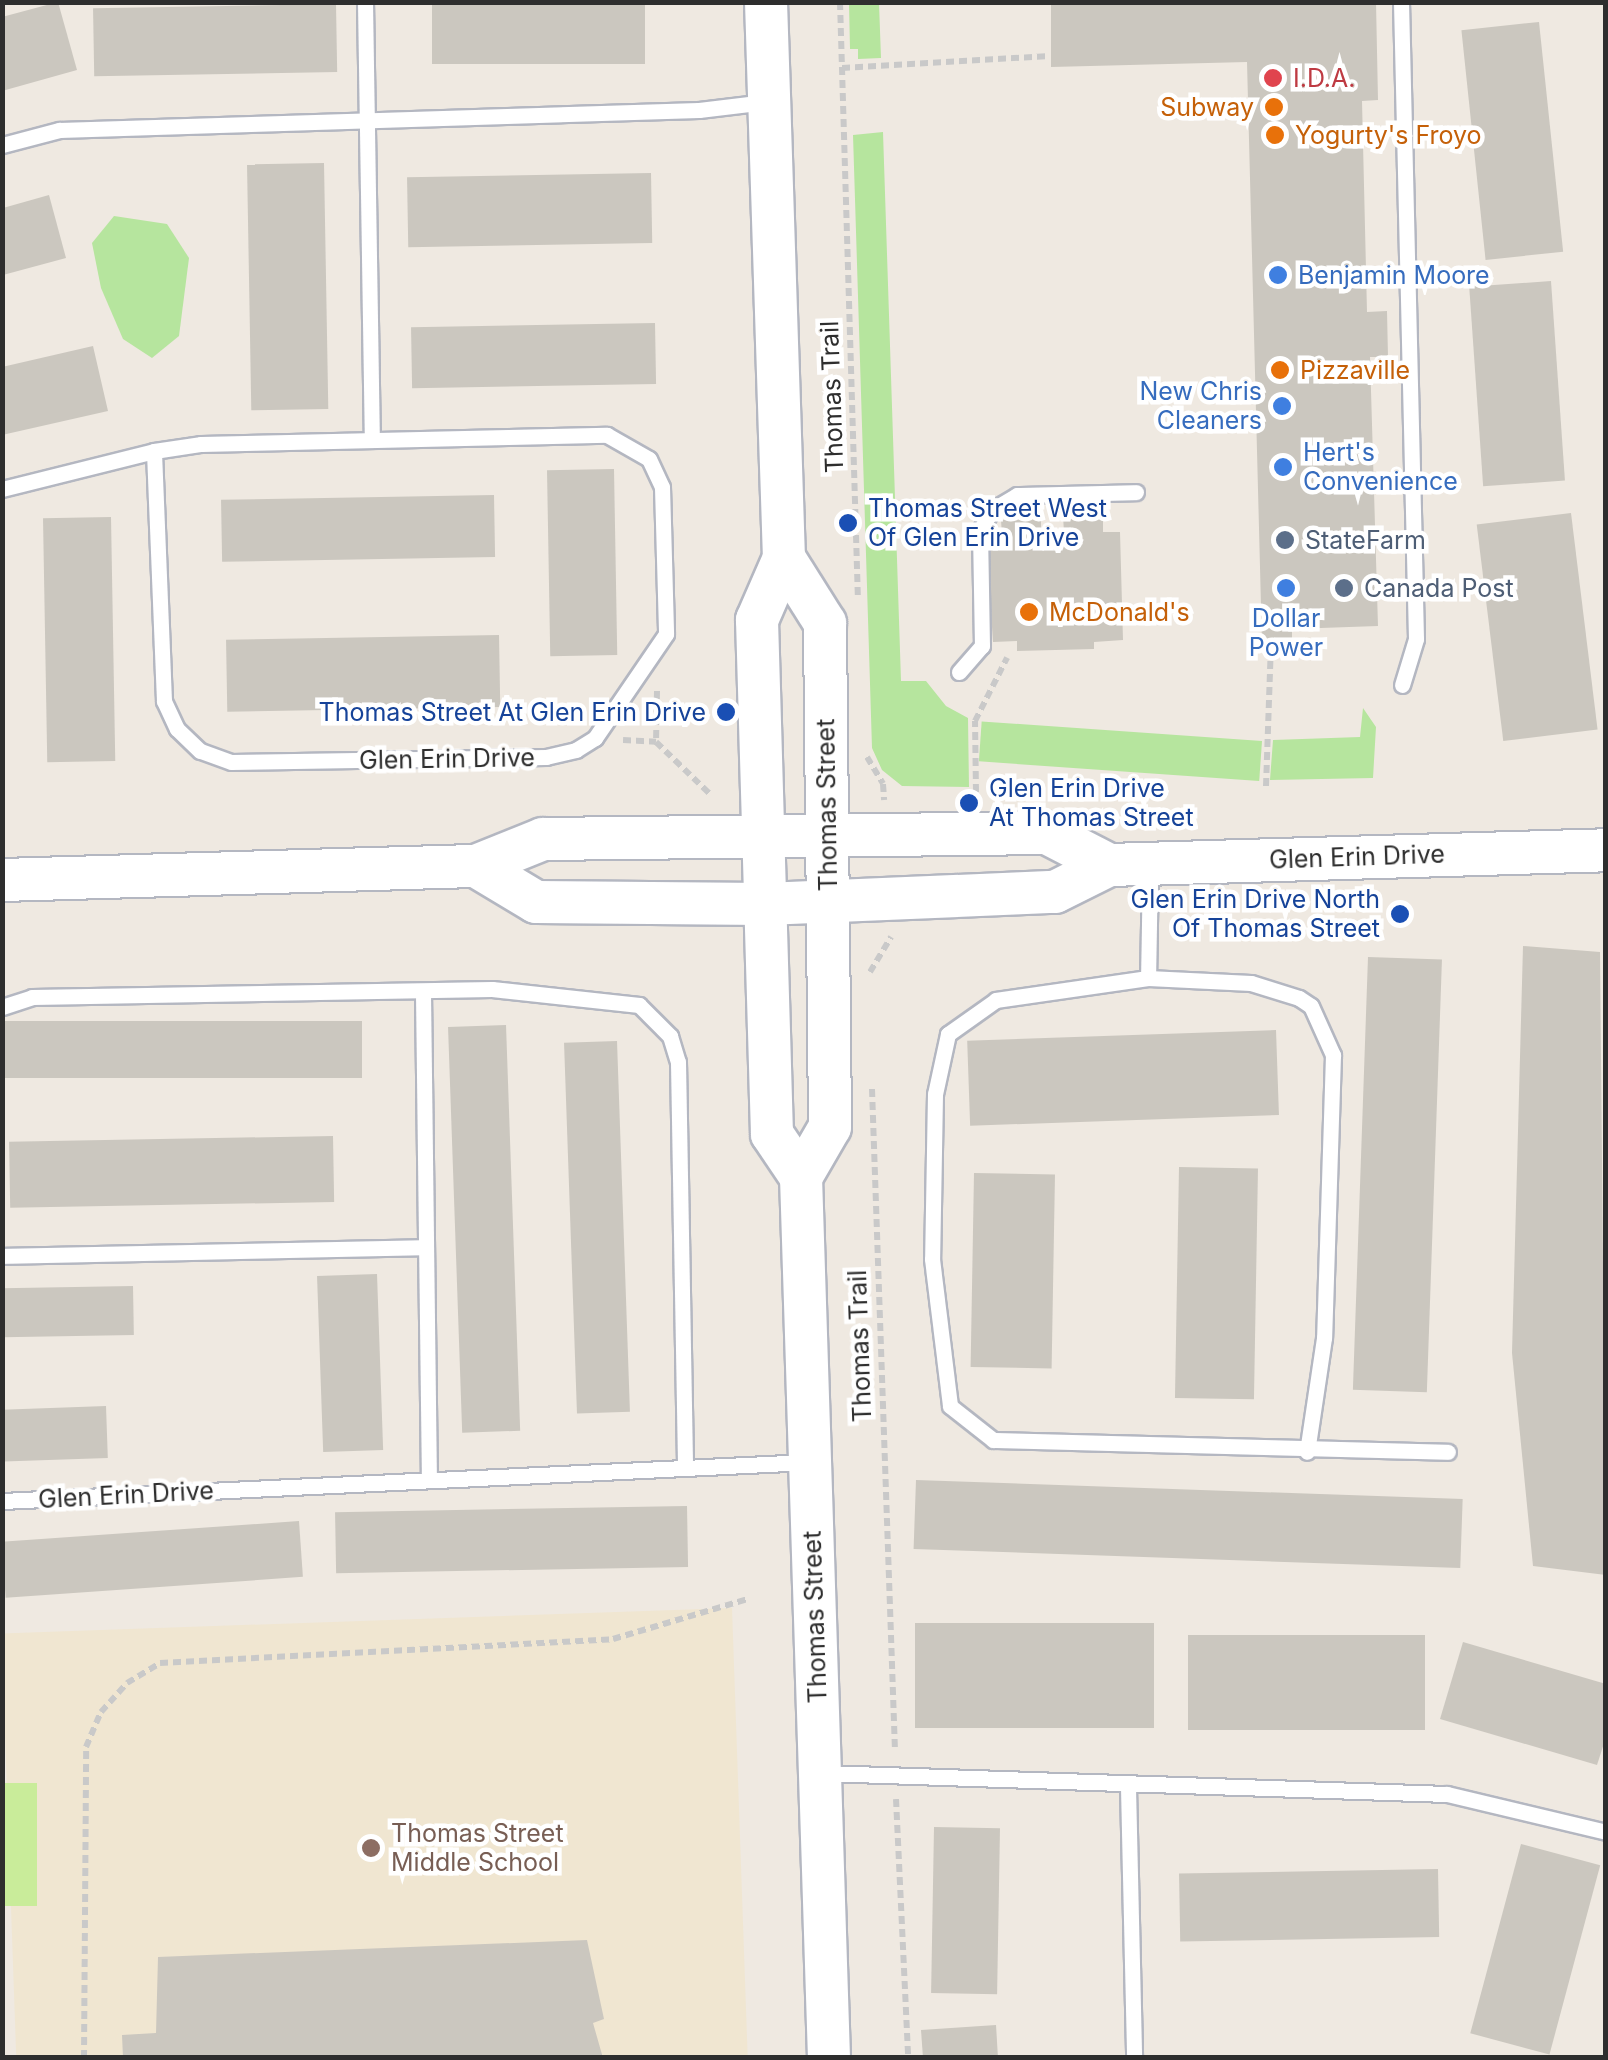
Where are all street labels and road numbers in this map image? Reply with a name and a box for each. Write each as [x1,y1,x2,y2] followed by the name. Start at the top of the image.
[814,320,850,474] street label: Thomas Trail
[810,718,844,892] street label: Thomas Street
[359,742,535,776] street label: Glen Erin Drive
[1269,839,1445,875] street label: Glen Erin Drive
[842,1269,878,1423] street label: Thomas Trail
[37,1475,215,1515] street label: Glen Erin Drive
[797,1530,833,1704] street label: Thomas Street

